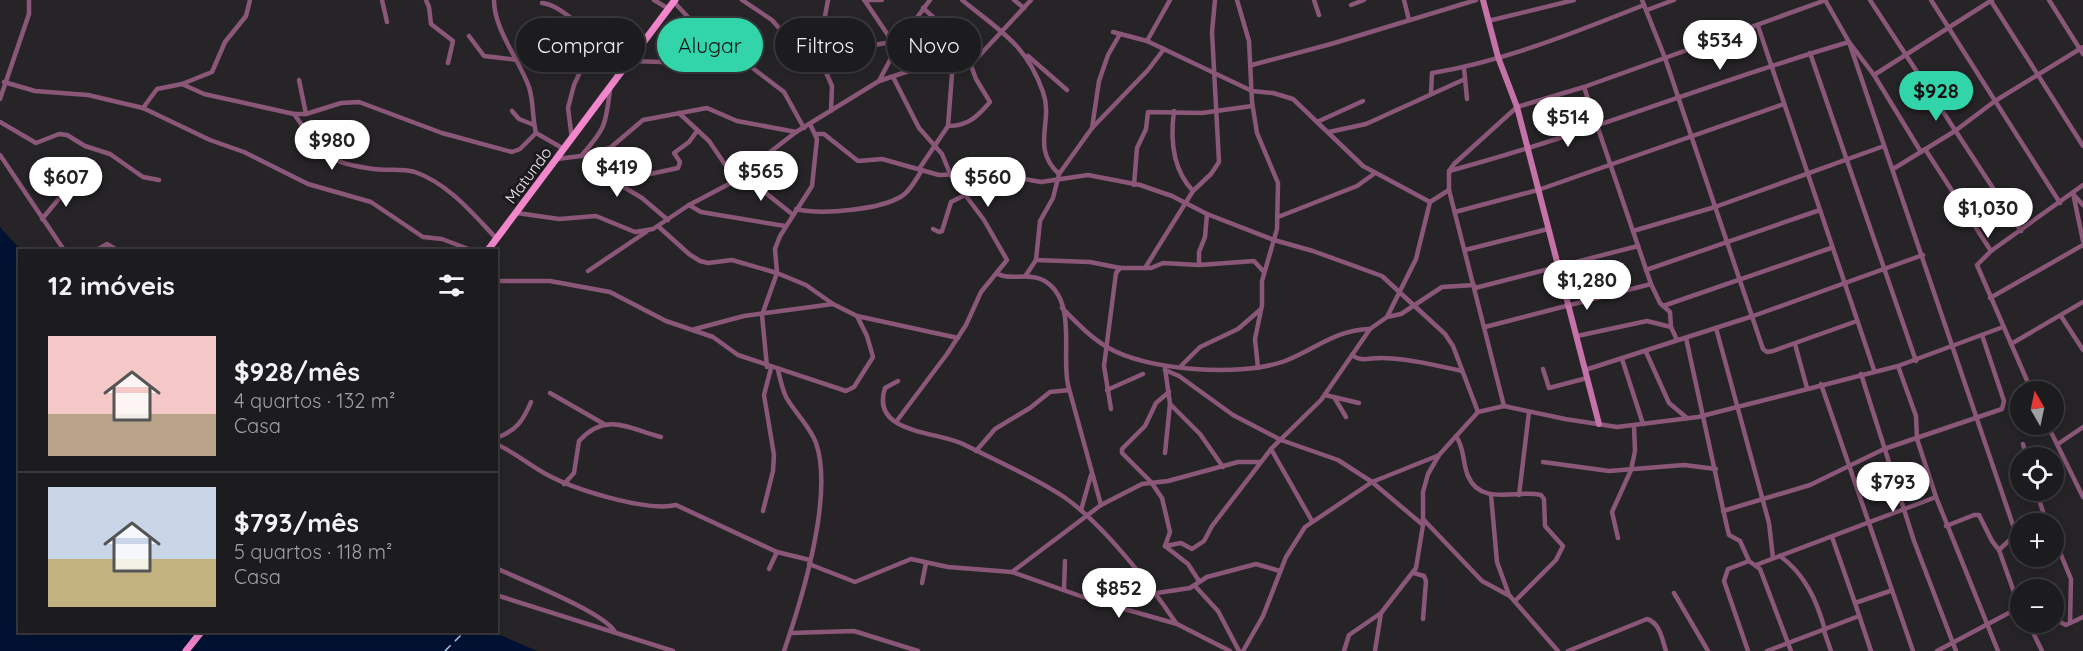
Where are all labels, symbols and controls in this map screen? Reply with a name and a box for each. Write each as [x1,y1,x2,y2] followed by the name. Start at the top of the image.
[516,18,645,72] chip: Comprar
[657,18,763,72] chip: Alugar
[775,18,875,72] chip: Filtros
[887,18,981,72] chip: Novo
[1684,20,1756,71] pin: $534
[1697,27,1743,52] text: $534
[1900,71,1972,122] pin: $928
[1913,78,1959,103] text: $928
[1532,97,1604,148] pin: $514
[1547,104,1590,129] text: $514
[296,120,368,171] pin: $980
[309,127,355,152] text: $980
[500,143,556,207] street label: Matundo
[581,147,653,198] pin: $419
[725,151,797,202] pin: $565
[596,154,638,179] text: $419
[30,157,102,208] pin: $607
[952,157,1024,208] pin: $560
[738,158,784,183] text: $565
[43,164,89,189] text: $607
[965,164,1011,189] text: $560
[1939,188,2037,239] pin: $1,030
[1958,195,2018,220] text: $1,030
[1538,260,1636,311] pin: $1,280
[1557,267,1617,292] text: $1,280
[48,269,175,302] text: 12 imóveis
[435,269,468,302] icon: filters
[234,355,360,388] text: $928/mês
[96,360,168,432] icon: home
[2010,381,2064,435] north arrow
[2010,381,2064,633] map controls
[234,388,395,413] text: 4 quartos · 132 m²
[234,413,281,438] text: Casa
[2010,447,2064,501] button: locate
[1857,462,1929,513] pin: $793
[1870,469,1916,494] text: $793
[234,506,359,539] text: $793/mês
[96,511,168,583] icon: home
[2010,513,2064,567] button: +
[234,539,392,564] text: 5 quartos · 118 m²
[234,564,281,589] text: Casa
[1083,568,1155,619] pin: $852
[1096,575,1142,600] text: $852
[2010,579,2064,633] button: −

